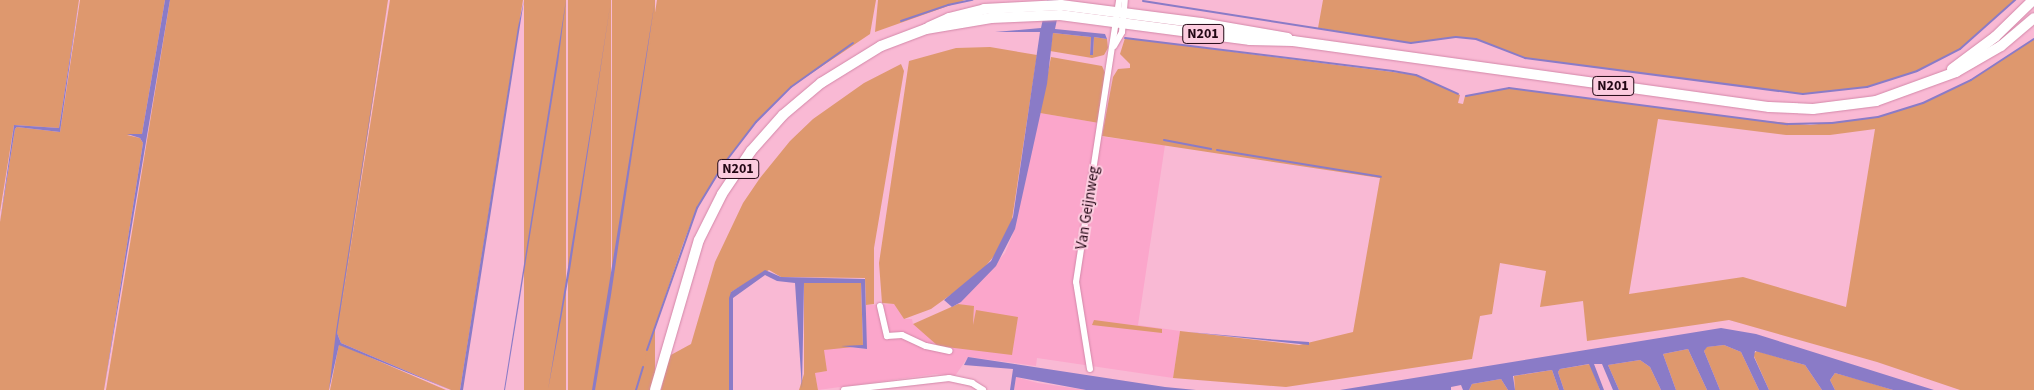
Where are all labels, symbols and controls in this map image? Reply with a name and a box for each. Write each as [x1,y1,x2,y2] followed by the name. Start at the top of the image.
[1182,22,1224,46] road number: N201
[1592,74,1634,98] road number: N201
[717,157,759,180] road number: N201
[1073,165,1103,251] street label: Van Geijnweg

